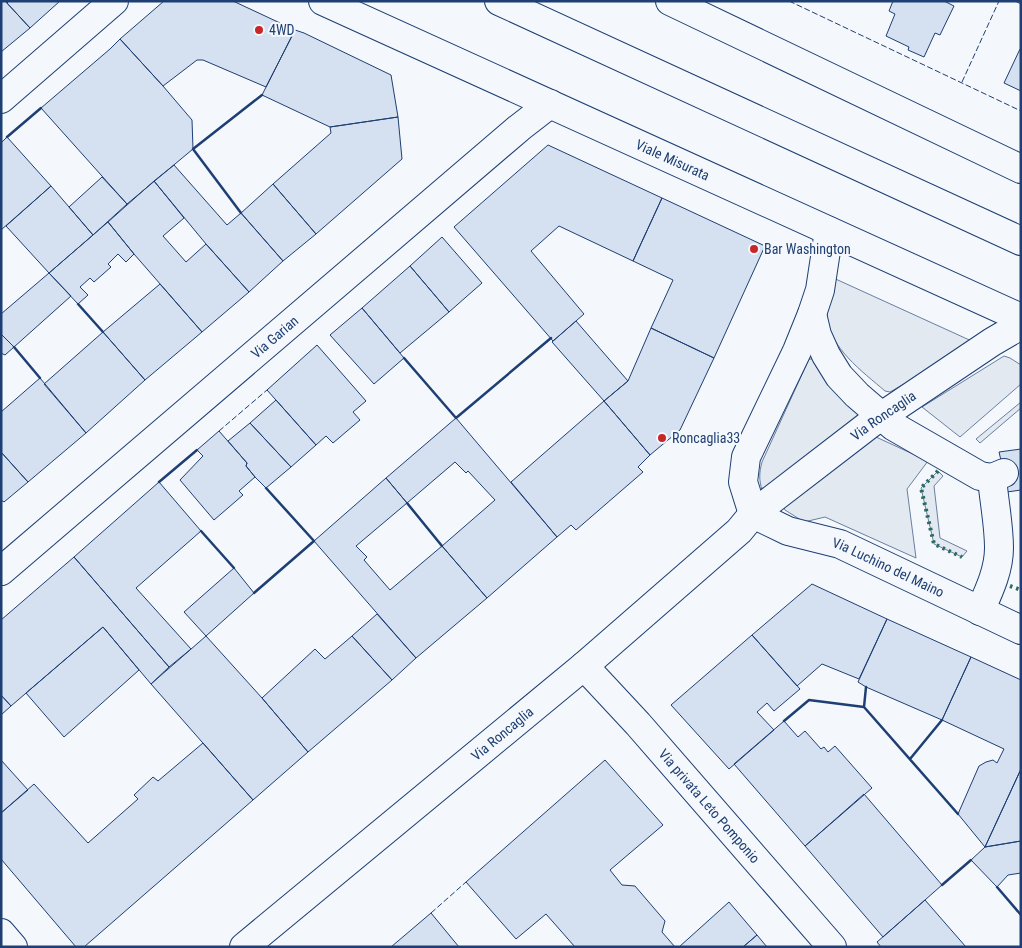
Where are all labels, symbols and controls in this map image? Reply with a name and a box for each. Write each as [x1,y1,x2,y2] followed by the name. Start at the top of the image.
[269,22,295,38] place label: 4WD
[253,24,265,36] marker: 4WD
[633,136,712,183] street label: Viale Misurata
[764,241,851,257] place label: Bar Washington
[748,243,760,255] marker: Bar Washington
[248,312,301,362] street label: Via Garian
[848,388,919,444] street label: Via Roncaglia
[672,430,740,446] place label: Roncaglia33
[656,432,668,444] marker: Roncaglia33
[831,534,947,600] street label: Via Luchino del Maino
[468,703,536,764] street label: Via Roncaglia
[655,746,763,866] street label: Via privata Leto Pomponio

